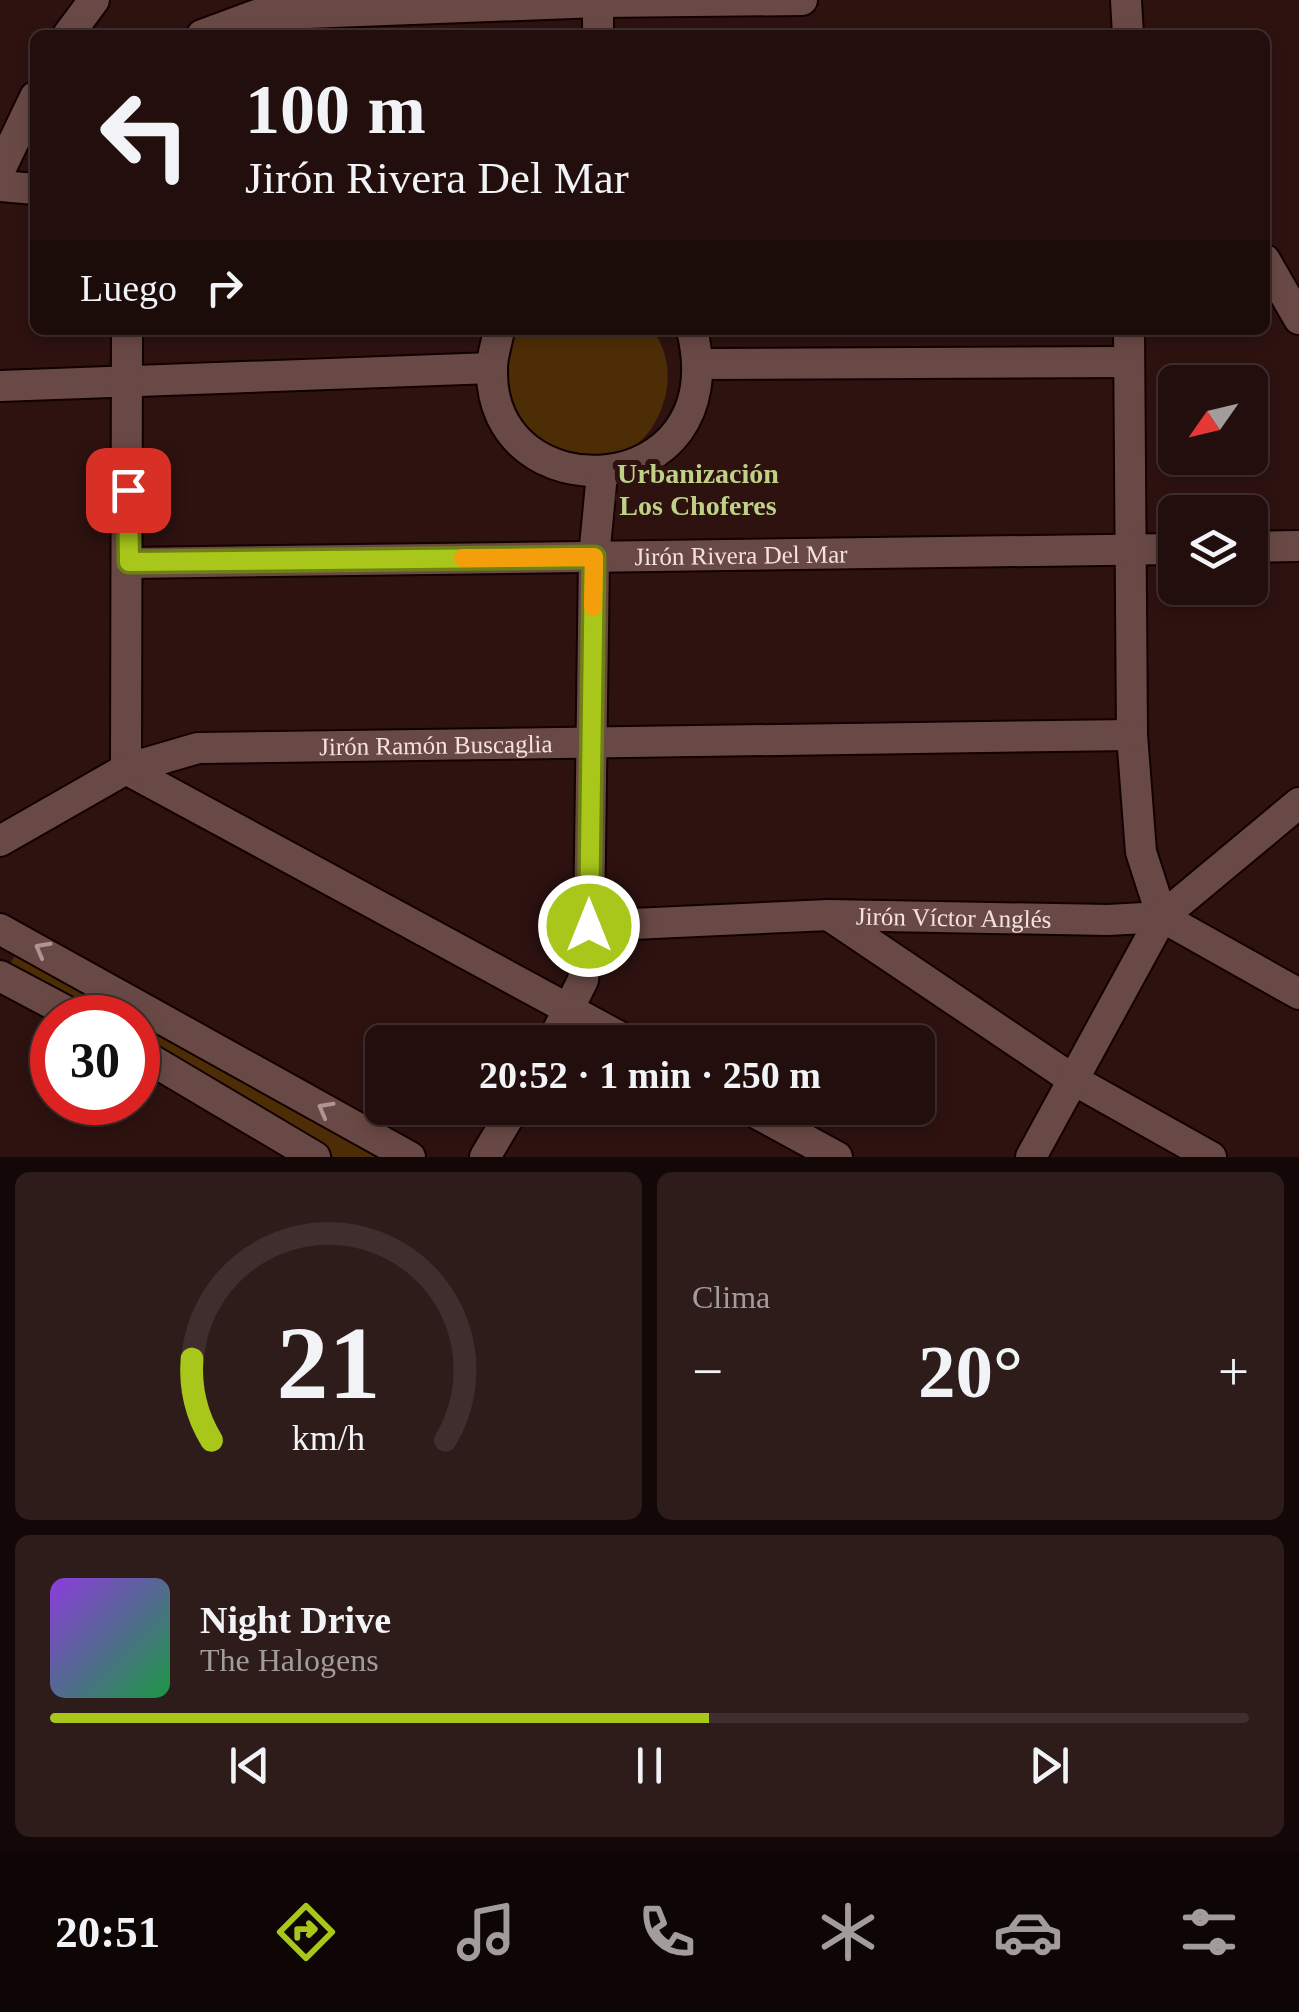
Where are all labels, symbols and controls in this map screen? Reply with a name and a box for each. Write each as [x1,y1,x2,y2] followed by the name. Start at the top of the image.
[80,70,210,200] icon: left
[245,71,426,148] text: 100 m
[245,153,629,203] text: Jirón Rivera Del Mar
[197,260,252,315] icon: right
[80,267,177,309] text: Luego
[1158,365,1268,475] north arrow
[1158,365,1268,605] map controls
[86,448,171,533] pin
[617,458,779,521] district label: Urbanización Los Choferes
[101,463,156,518] icon: arrive
[1158,495,1268,605] button: layers
[634,540,848,570] street label: Jirón Rivera Del Mar
[319,730,553,760] street label: Jirón Ramón Buscaglia
[537,874,641,978] position arrow
[856,902,1052,932] street label: Jirón Víctor Anglés
[35,942,53,962] one-way arrow
[30,995,160,1125] speed limit sign: 30
[479,1054,821,1096] text: 20:52 · 1 min · 250 m
[318,1102,336,1121] one-way arrow
[692,1279,770,1315] text: Clima
[277,1305,381,1420] text: 21
[918,1330,1023,1413] text: 20°
[692,1341,723,1402] text: −
[1218,1341,1249,1402] text: +
[292,1418,365,1458] text: km/h
[200,1599,391,1641] text: Night Drive
[200,1642,379,1678] text: The Halogens
[222,1738,277,1793] icon: previous
[622,1738,677,1793] icon: pause
[1022,1738,1077,1793] icon: next
[271,1897,341,1967] icon: directions
[451,1897,521,1967] icon: music
[632,1897,702,1967] icon: phone
[813,1897,883,1967] icon: climate
[993,1897,1063,1967] icon: car
[1174,1897,1244,1967] icon: filters
[55,1907,160,1957] text: 20:51

